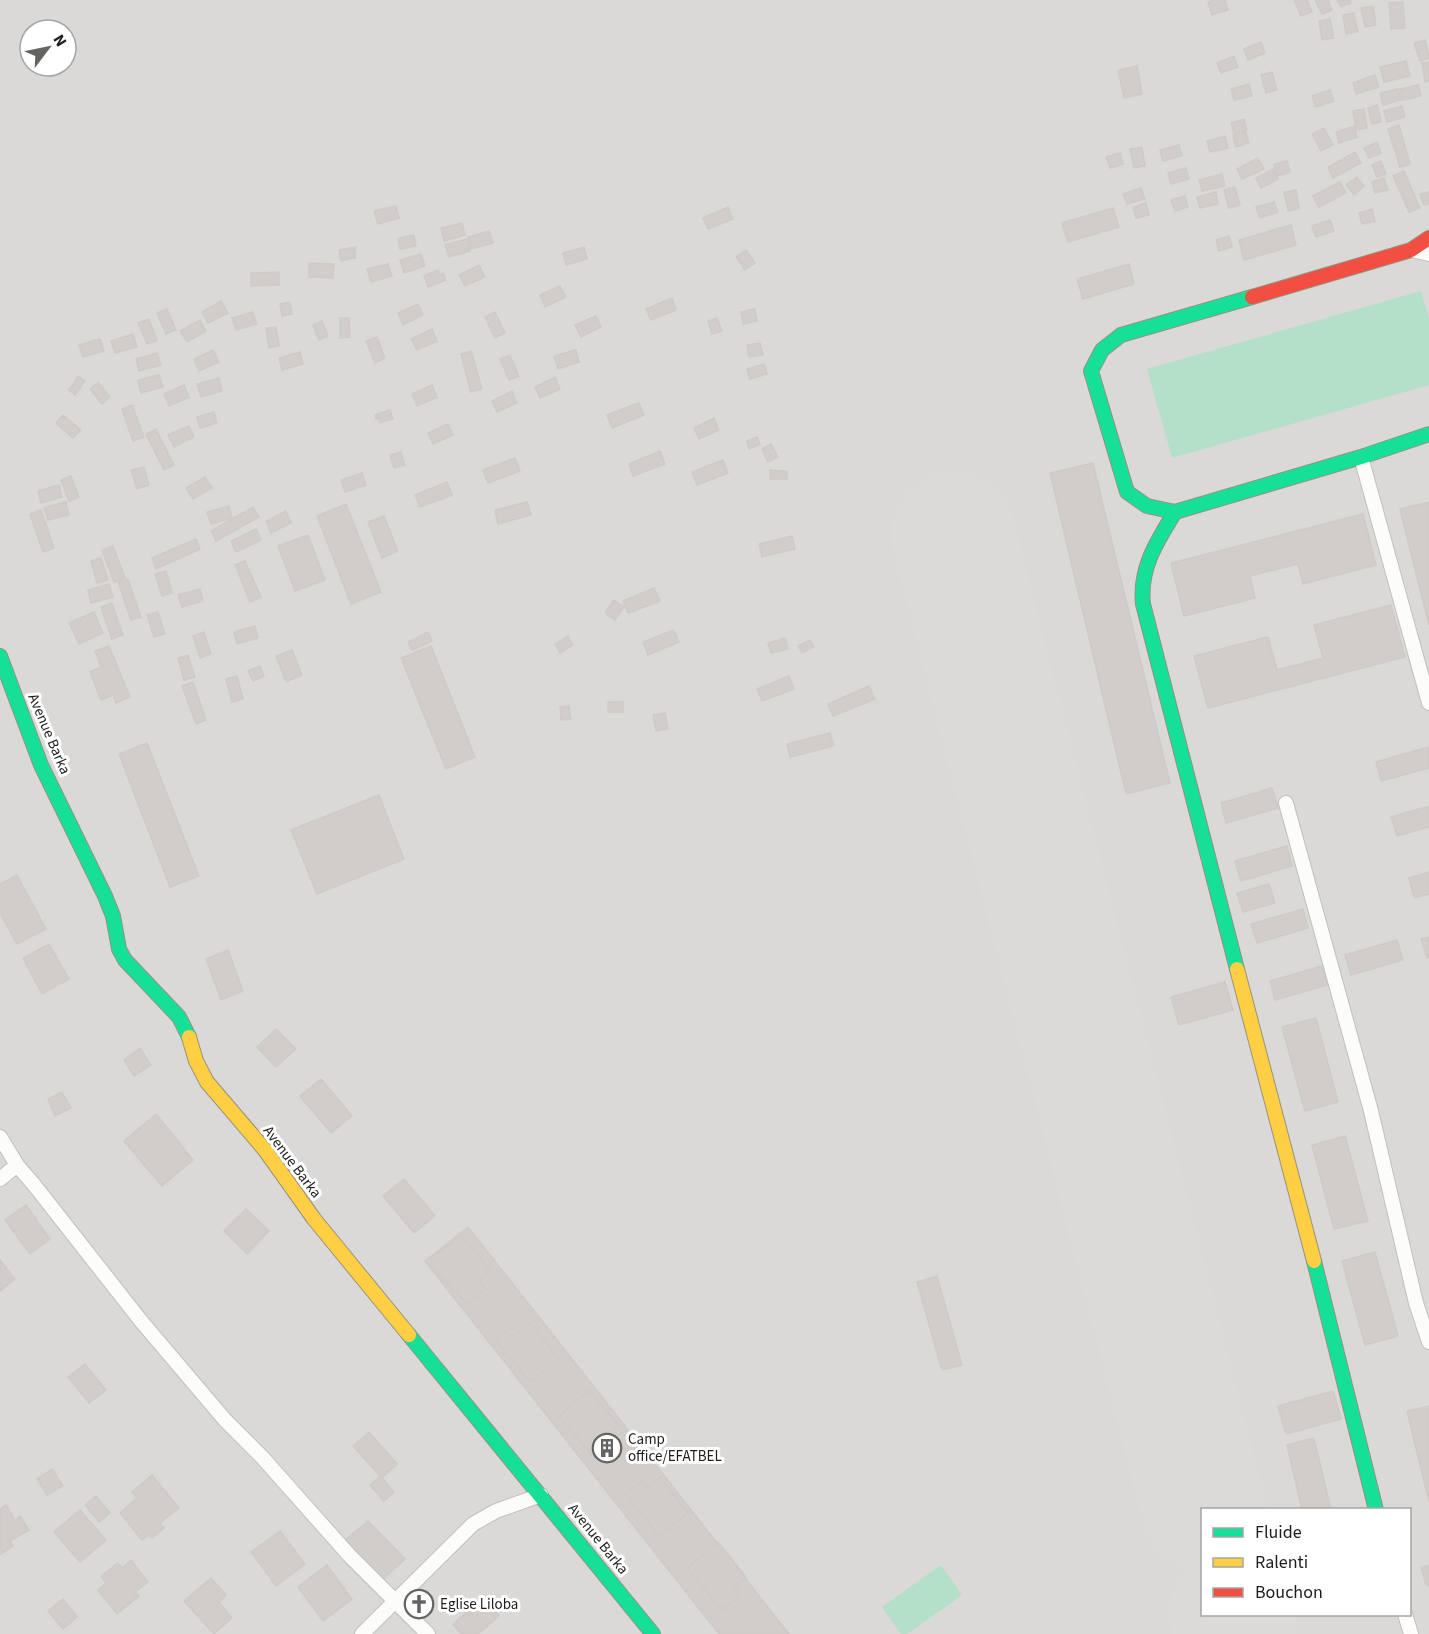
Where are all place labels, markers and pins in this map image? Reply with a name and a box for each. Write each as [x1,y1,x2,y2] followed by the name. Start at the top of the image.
[628,1429,722,1467] place label: Camp office/EFATBEL
[591,1432,623,1464] building icon: Camp office/EFATBEL
[403,1588,435,1620] church icon: Eglise Liloba
[440,1594,518,1615] place label: Eglise Liloba

